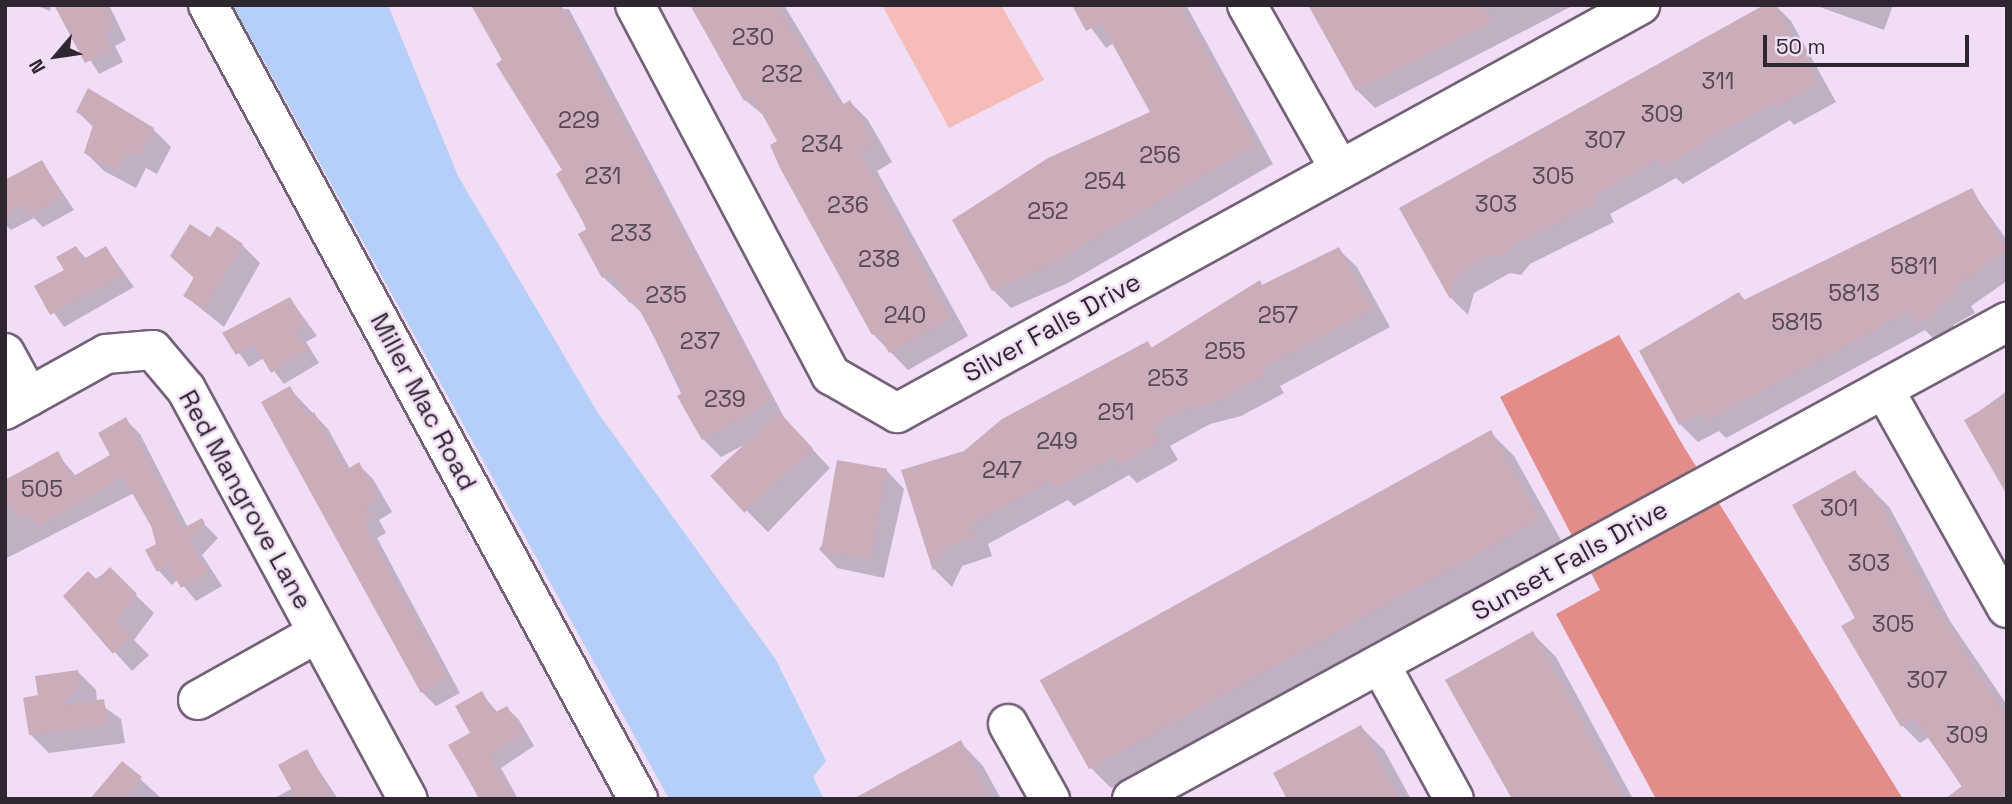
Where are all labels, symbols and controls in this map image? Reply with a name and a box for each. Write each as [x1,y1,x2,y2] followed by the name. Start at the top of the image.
[21,21,91,91] north arrow
[1767,21,1974,65] scale bar
[732,23,774,51] house number: 230
[1776,33,1826,60] text: 50 m
[23,55,51,78] text: N
[761,60,803,88] house number: 232
[1702,67,1734,95] house number: 311
[1641,100,1683,128] house number: 309
[558,106,600,134] house number: 229
[1584,126,1626,154] house number: 307
[801,130,843,158] house number: 234
[1139,141,1181,169] house number: 256
[585,162,621,190] house number: 231
[1532,162,1574,190] house number: 305
[1084,167,1126,195] house number: 254
[1475,190,1517,218] house number: 303
[827,191,869,219] house number: 236
[1027,197,1069,225] house number: 252
[610,219,652,247] house number: 233
[858,245,900,273] house number: 238
[1890,252,1938,280] house number: 5811
[958,266,1146,390] street label: Silver Falls Drive
[1828,279,1880,307] house number: 5813
[645,281,687,309] house number: 235
[884,301,926,329] house number: 240
[1258,301,1298,329] house number: 257
[363,308,483,496] street label: Miller Mac Road
[1771,308,1823,336] house number: 5815
[680,327,720,355] house number: 237
[1204,337,1246,365] house number: 255
[1147,364,1189,392] house number: 253
[172,385,318,615] street label: Red Mangrove Lane
[704,385,746,413] house number: 239
[1098,398,1134,426] house number: 251
[1036,427,1078,455] house number: 249
[982,456,1022,484] house number: 247
[21,475,63,503] house number: 505
[1467,494,1673,628] street label: Sunset Falls Drive
[1820,494,1858,522] house number: 301
[1848,549,1890,577] house number: 303
[1872,610,1914,638] house number: 305
[1906,666,1948,694] house number: 307
[1946,721,1988,749] house number: 309

